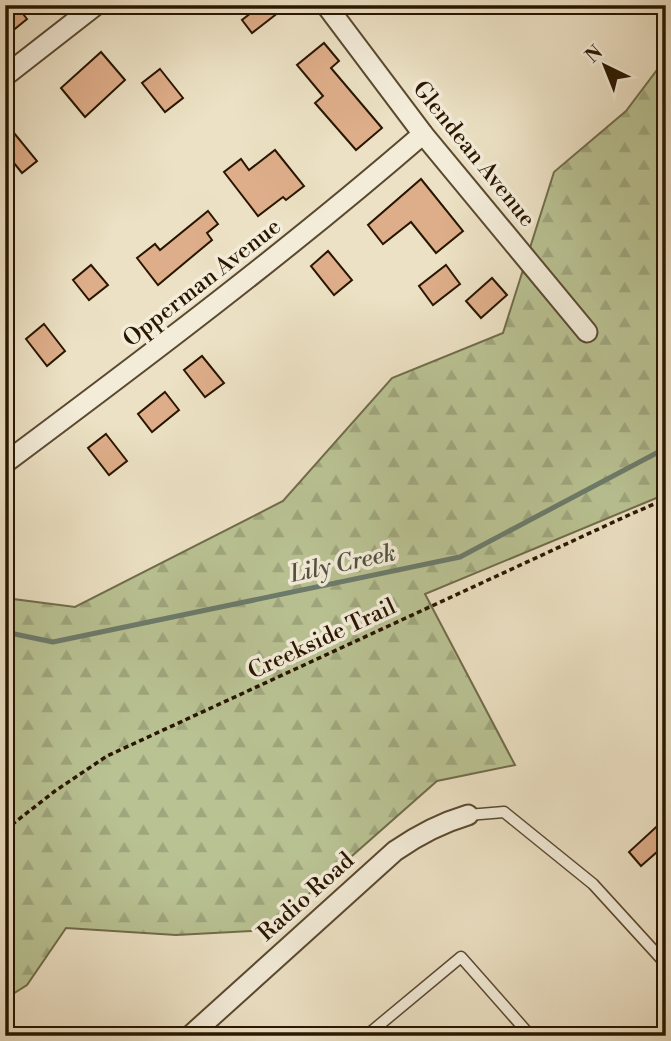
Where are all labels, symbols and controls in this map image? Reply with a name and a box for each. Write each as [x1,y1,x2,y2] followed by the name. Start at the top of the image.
[570,32,640,102] north arrow
[580,40,608,68] text: N
[407,75,541,233] street label: Glendean Avenue
[117,213,287,353] street label: Opperman Avenue
[286,538,399,590] water label: Lily Creek
[244,592,401,685] street label: Creekside Trail
[252,847,360,947] street label: Radio Road

